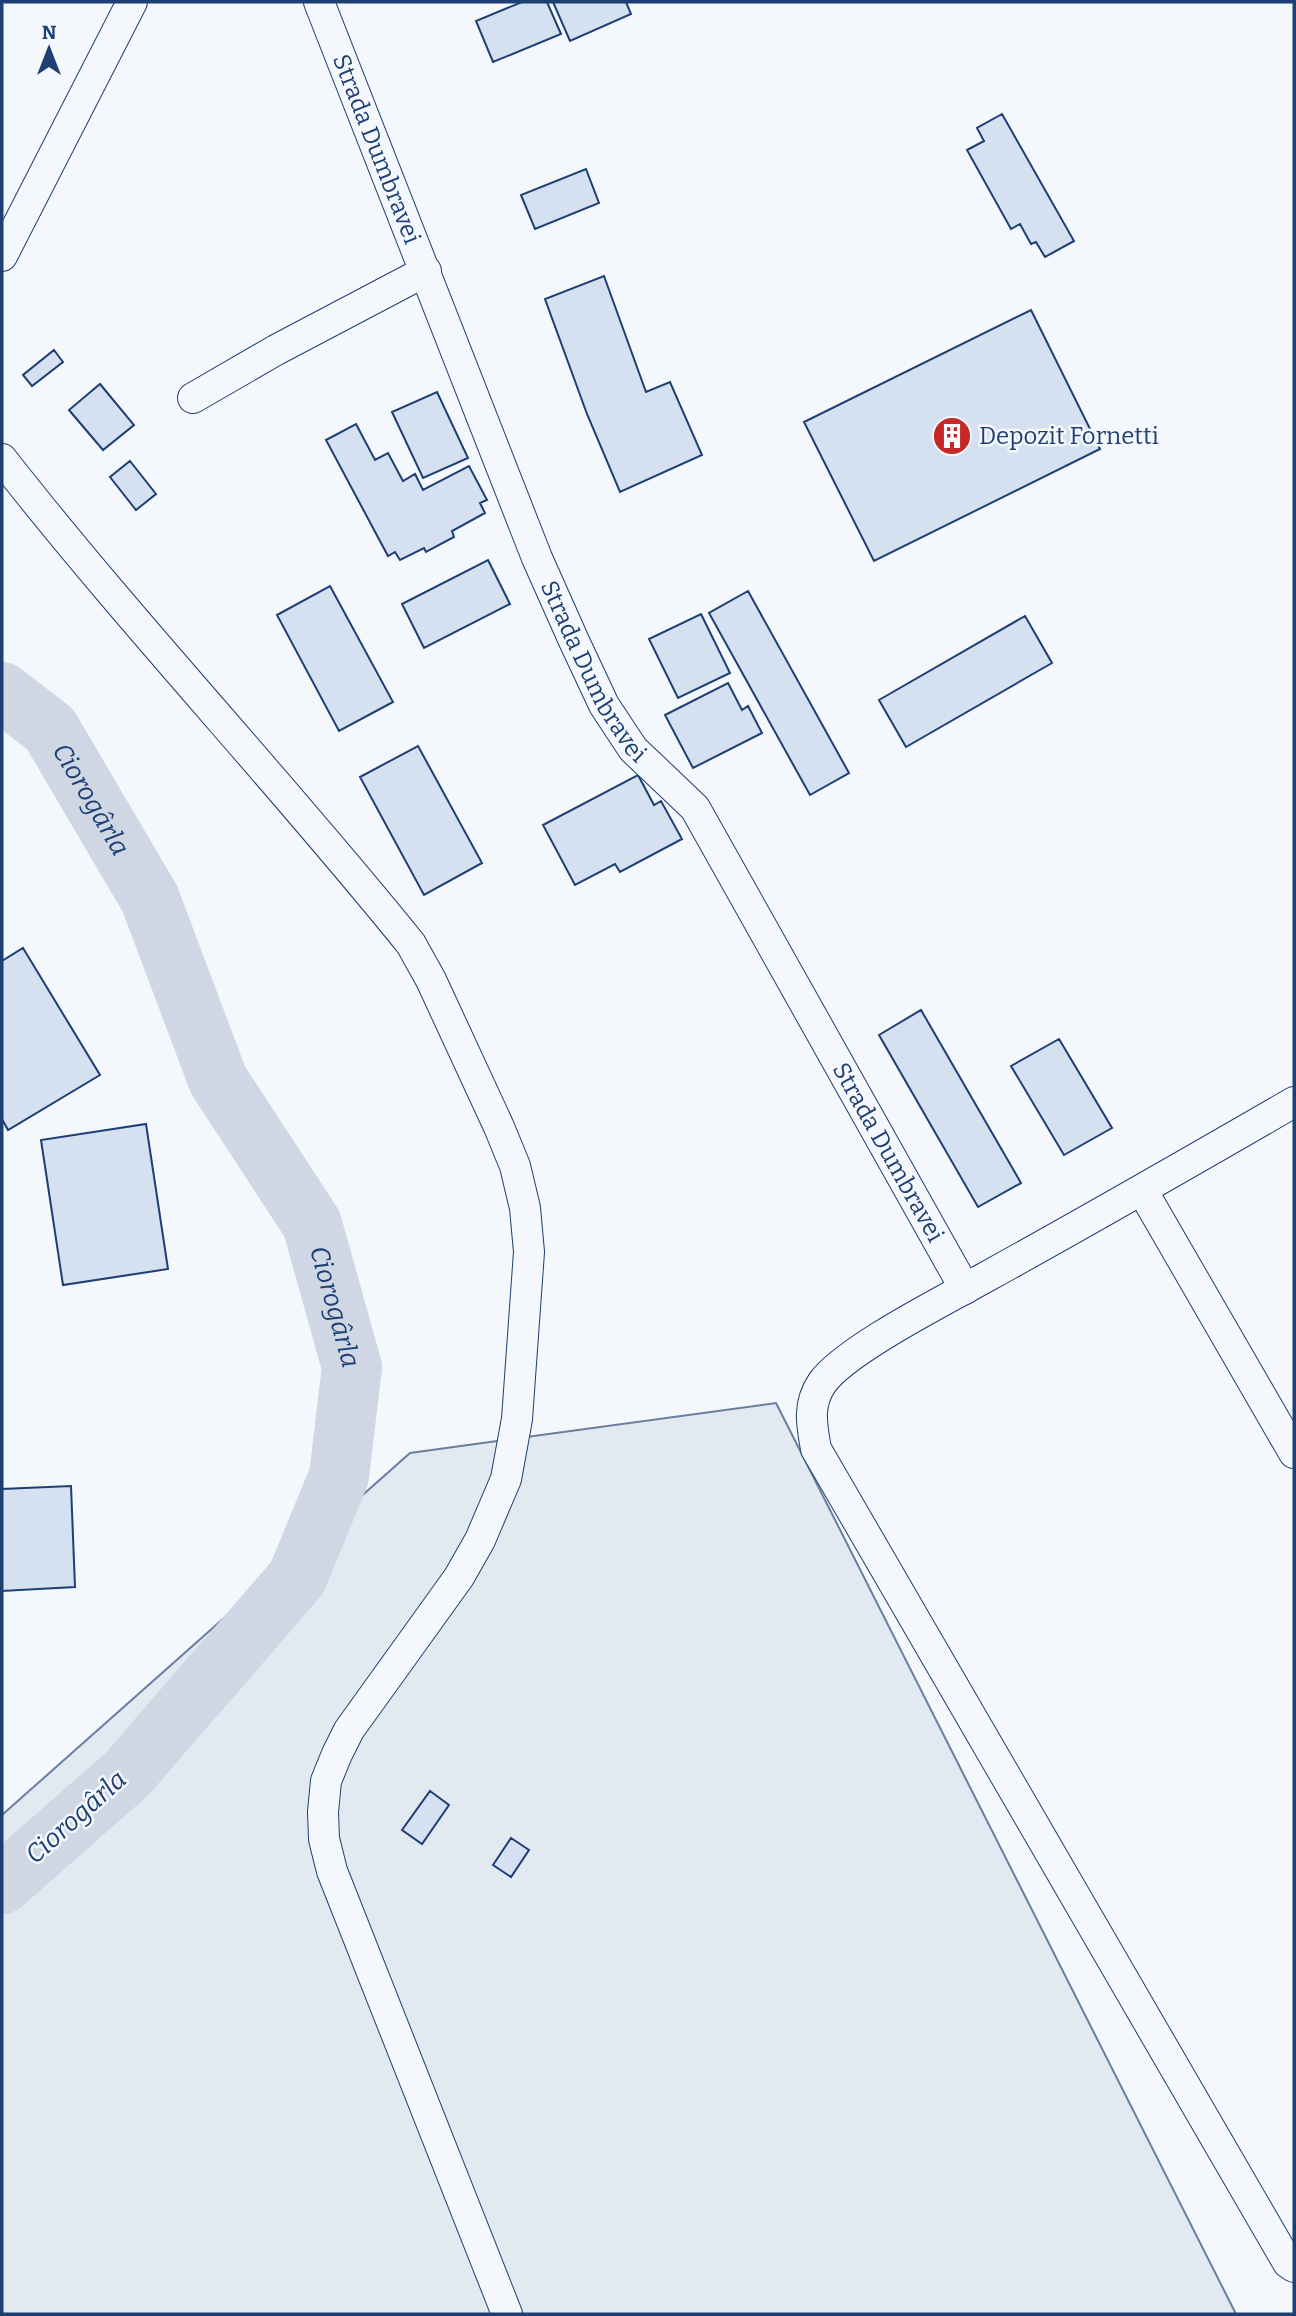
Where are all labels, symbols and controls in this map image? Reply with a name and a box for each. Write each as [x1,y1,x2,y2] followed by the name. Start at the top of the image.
[14,14,84,84] north arrow
[42,21,57,44] text: N
[327,50,426,248] street label: Strada Dumbravei
[931,415,973,457] building icon: Depozit Fornetti
[979,422,1159,450] place label: Depozit Fornetti
[535,576,652,768] street label: Strada Dumbravei
[46,738,136,861] water label: Ciorogârla
[827,1058,950,1247] street label: Strada Dumbravei
[303,1242,367,1371] water label: Ciorogârla
[19,1764,133,1870] water label: Ciorogârla

